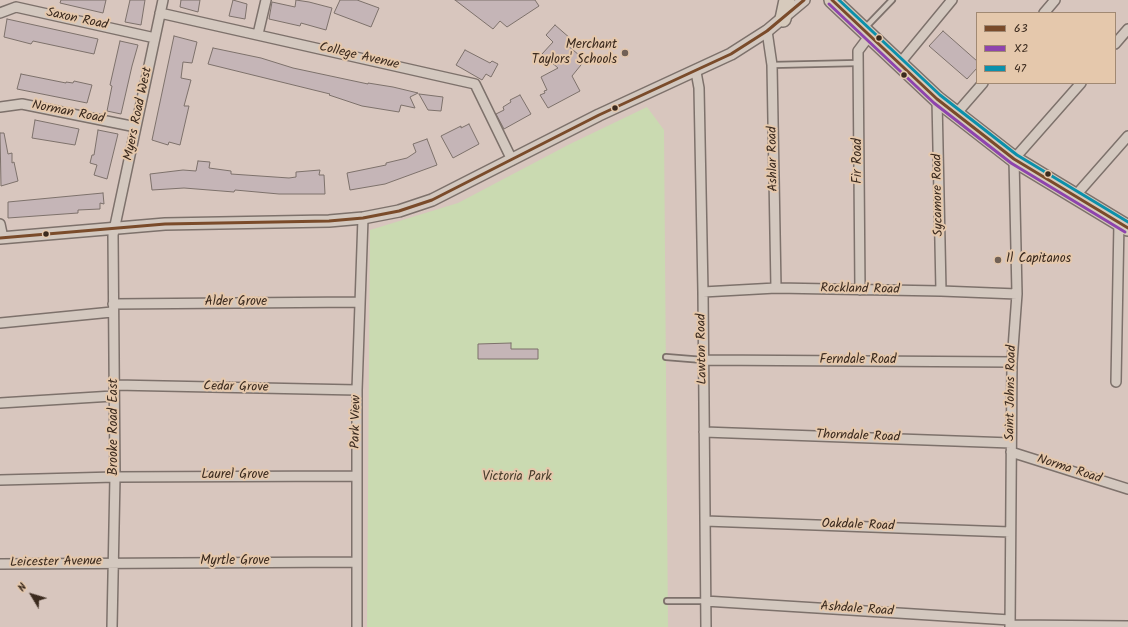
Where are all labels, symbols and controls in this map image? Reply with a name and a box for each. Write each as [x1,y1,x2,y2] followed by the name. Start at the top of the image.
[45,6,109,34] street label: Saxon Road
[976,12,1116,84] legend
[1014,19,1028,38] text: 63
[874,33,884,43] unlabelled marker
[532,38,617,69] place label: Merchant Taylors' Schools
[1014,39,1028,58] text: X2
[318,40,400,74] street label: College Avenue
[620,48,630,58] marker: Merchant Taylors' Schools
[1014,59,1026,78] text: 47
[121,66,157,162] street label: Myers Road West
[899,70,909,80] unlabelled marker
[30,98,106,128] street label: Norman Road
[610,103,620,113] unlabelled marker
[766,126,782,192] street label: Ashlar Road
[851,138,867,184] street label: Fir Road
[930,154,948,236] street label: Sycamore Road
[1043,169,1053,179] unlabelled marker
[41,229,51,239] unlabelled marker
[1006,252,1071,268] place label: Il Capitanos
[993,255,1003,265] marker: Il Capitanos
[820,282,900,298] street label: Rockland Road
[205,295,267,311] street label: Alder Grove
[695,313,711,385] street label: Lawton Road
[1003,345,1021,441] street label: Saint Johns Road
[820,353,896,369] street label: Ferndale Road
[107,378,123,476] street label: Brooke Road East
[203,380,269,396] street label: Cedar Grove
[349,395,365,449] street label: Park View
[816,428,900,446] street label: Thorndale Road
[1035,452,1103,488] street label: Norma Road
[201,468,269,484] street label: Laurel Grove
[483,470,551,486] park label: Victoria Park
[821,517,895,535] street label: Oakdale Road
[10,554,102,572] street label: Leicester Avenue
[200,554,270,570] street label: Myrtle Grove
[12,575,52,615] north arrow
[13,579,32,596] text: N
[820,600,894,620] street label: Ashdale Road

